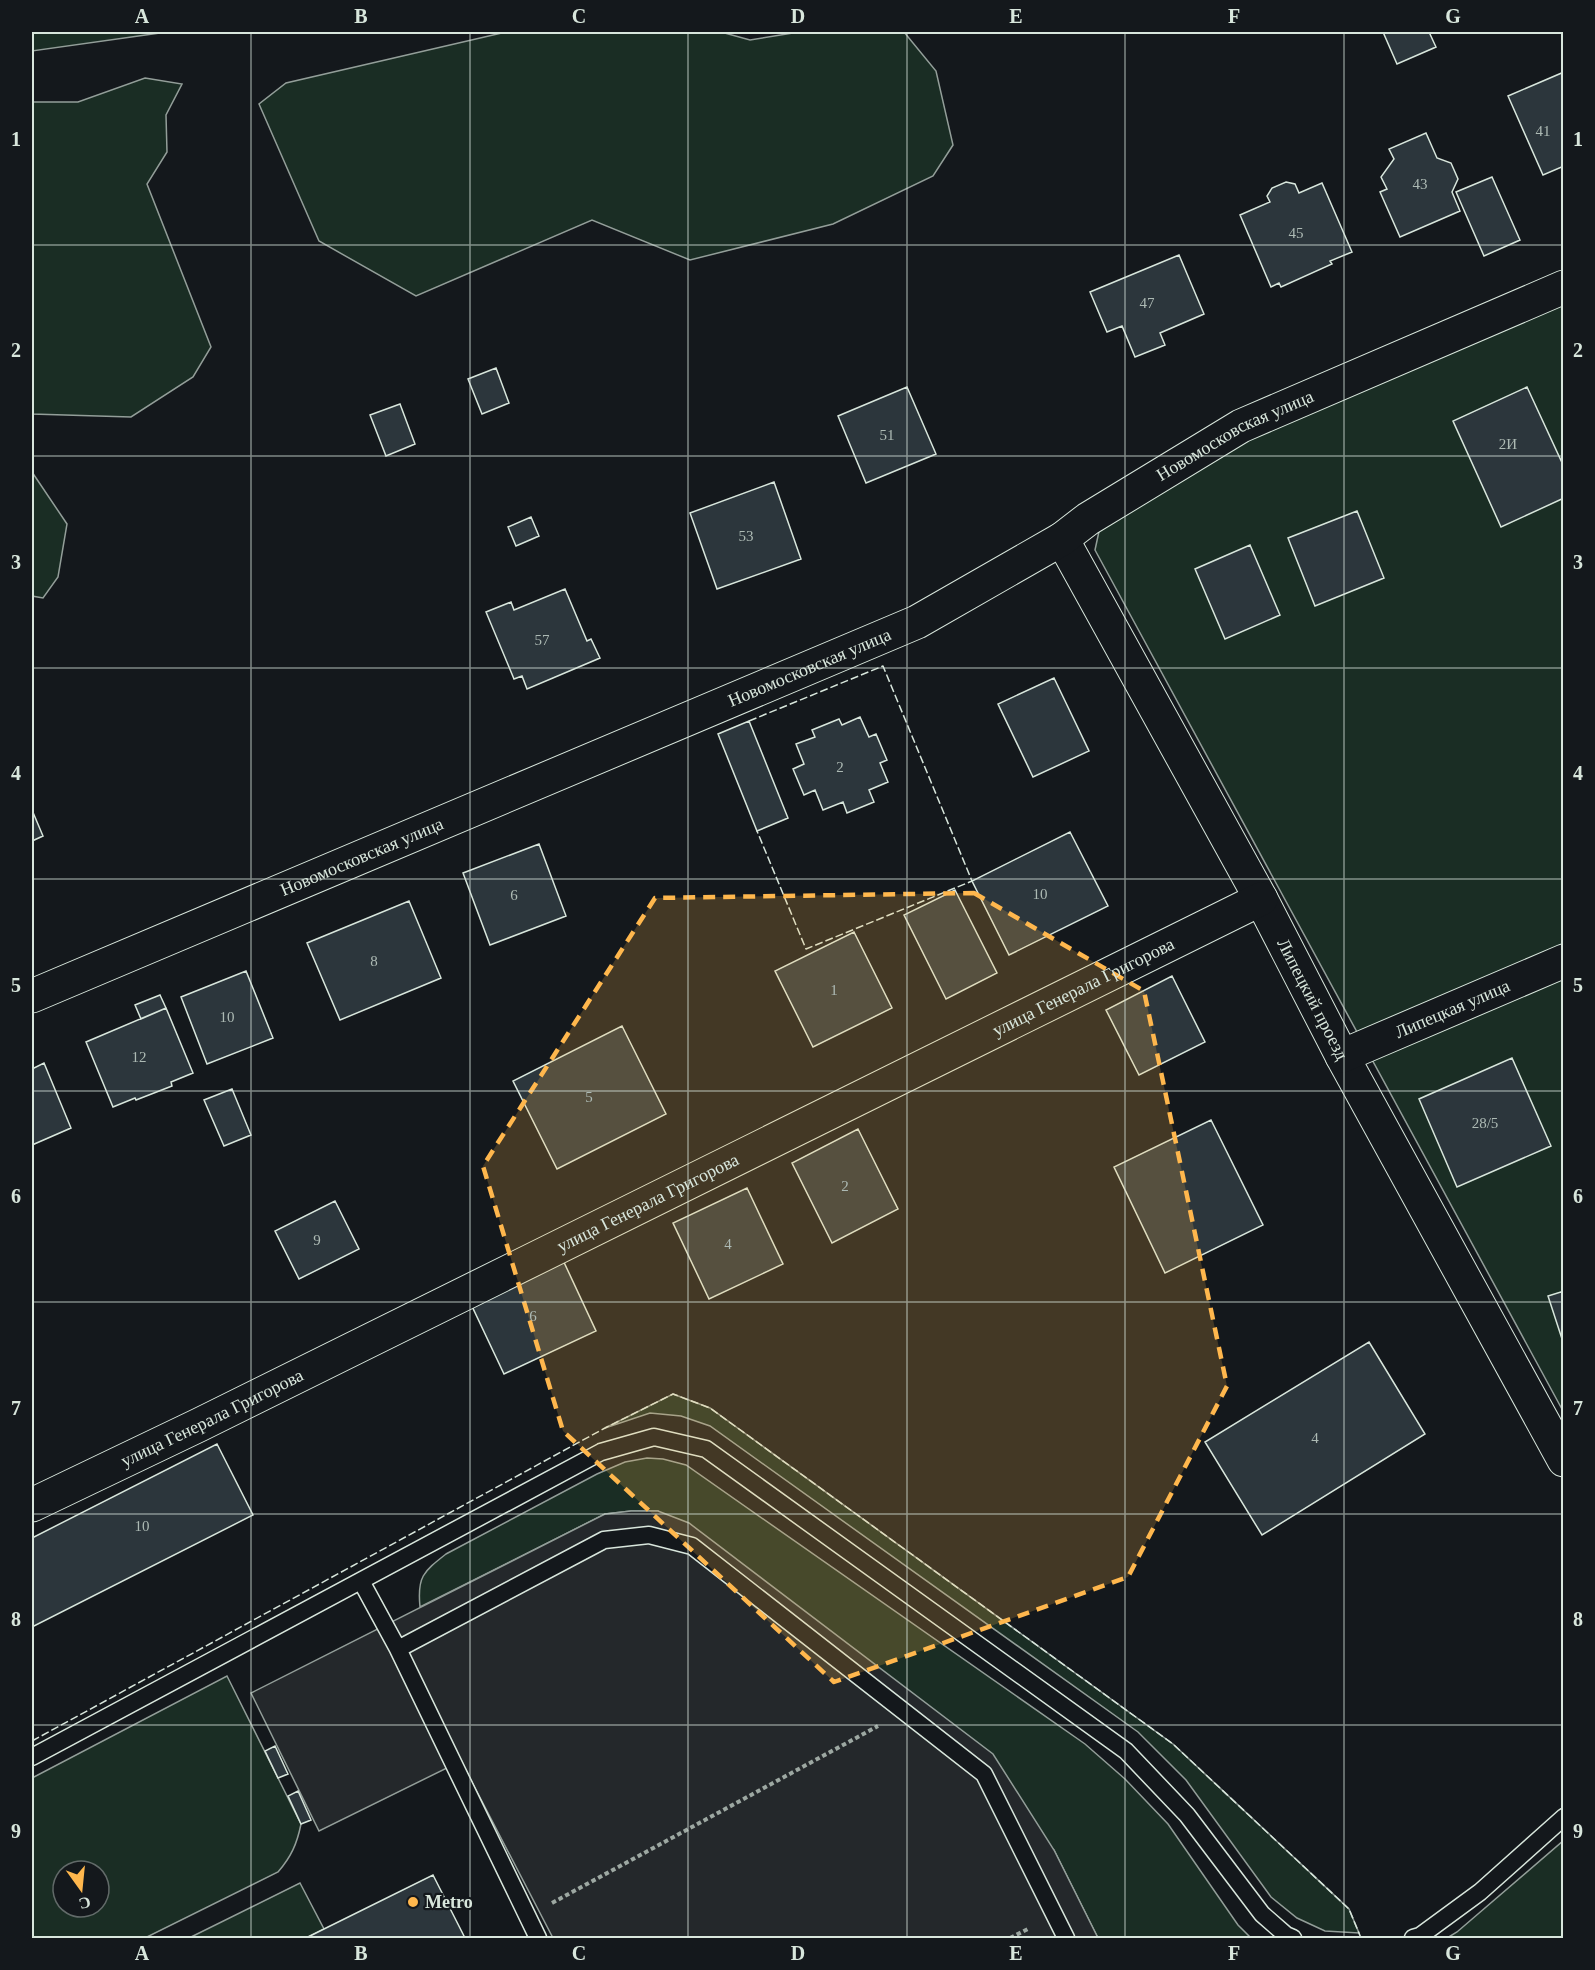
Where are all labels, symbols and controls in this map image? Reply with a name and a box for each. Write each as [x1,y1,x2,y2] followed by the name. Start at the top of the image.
[135,5,150,27] text: A
[354,5,368,27] text: B
[572,5,586,27] text: C
[791,5,805,27] text: D
[1009,5,1023,27] text: E
[1228,5,1240,27] text: F
[1445,5,1461,27] text: G
[1536,123,1551,139] house number: 41
[11,128,21,150] text: 1
[1573,128,1583,150] text: 1
[1413,176,1428,192] house number: 43
[1289,225,1304,241] house number: 45
[1140,295,1155,311] house number: 47
[11,339,21,361] text: 2
[1573,339,1583,361] text: 2
[1153,386,1316,485] street label: Новомосковская улица
[880,427,895,443] house number: 51
[1499,436,1517,452] house number: 2И
[739,528,754,544] house number: 53
[11,551,21,573] text: 3
[1573,551,1583,573] text: 3
[725,624,894,711] street label: Новомосковская улица
[535,632,550,648] house number: 57
[836,759,844,775] house number: 2
[11,762,21,784] text: 4
[1573,762,1583,784] text: 4
[277,813,446,900] street label: Новомосковская улица
[1033,886,1048,902] house number: 10
[510,887,518,903] house number: 6
[989,934,1178,1040] street label: улица Генерала Григорова
[1273,935,1352,1063] street label: Липецкий проезд
[370,953,378,969] house number: 8
[11,974,21,996] text: 5
[1573,974,1583,996] text: 5
[1392,975,1513,1042] street label: Липецкая улица
[830,982,838,998] house number: 1
[220,1009,235,1025] house number: 10
[132,1049,147,1065] house number: 12
[585,1089,593,1105] house number: 5
[1472,1115,1498,1131] house number: 28/5
[554,1149,742,1256] street label: улица Генерала Григорова
[841,1178,849,1194] house number: 2
[11,1185,21,1207] text: 6
[1573,1185,1583,1207] text: 6
[313,1232,321,1248] house number: 9
[724,1236,732,1252] house number: 4
[529,1308,537,1324] house number: 6
[118,1365,307,1471] street label: улица Генерала Григорова
[11,1397,21,1419] text: 7
[1573,1397,1583,1419] text: 7
[1311,1430,1319,1446] house number: 4
[135,1518,150,1534] house number: 10
[11,1608,21,1630] text: 8
[1573,1608,1583,1630] text: 8
[11,1820,21,1842] text: 9
[1573,1820,1583,1842] text: 9
[51,1859,111,1919] north arrow
[425,1892,473,1912] place label: Metro
[77,1893,93,1913] text: С
[406,1895,420,1909] marker: Metro
[135,1942,150,1964] text: A
[354,1942,368,1964] text: B
[572,1942,586,1964] text: C
[791,1942,805,1964] text: D
[1009,1942,1023,1964] text: E
[1228,1942,1240,1964] text: F
[1445,1942,1461,1964] text: G

